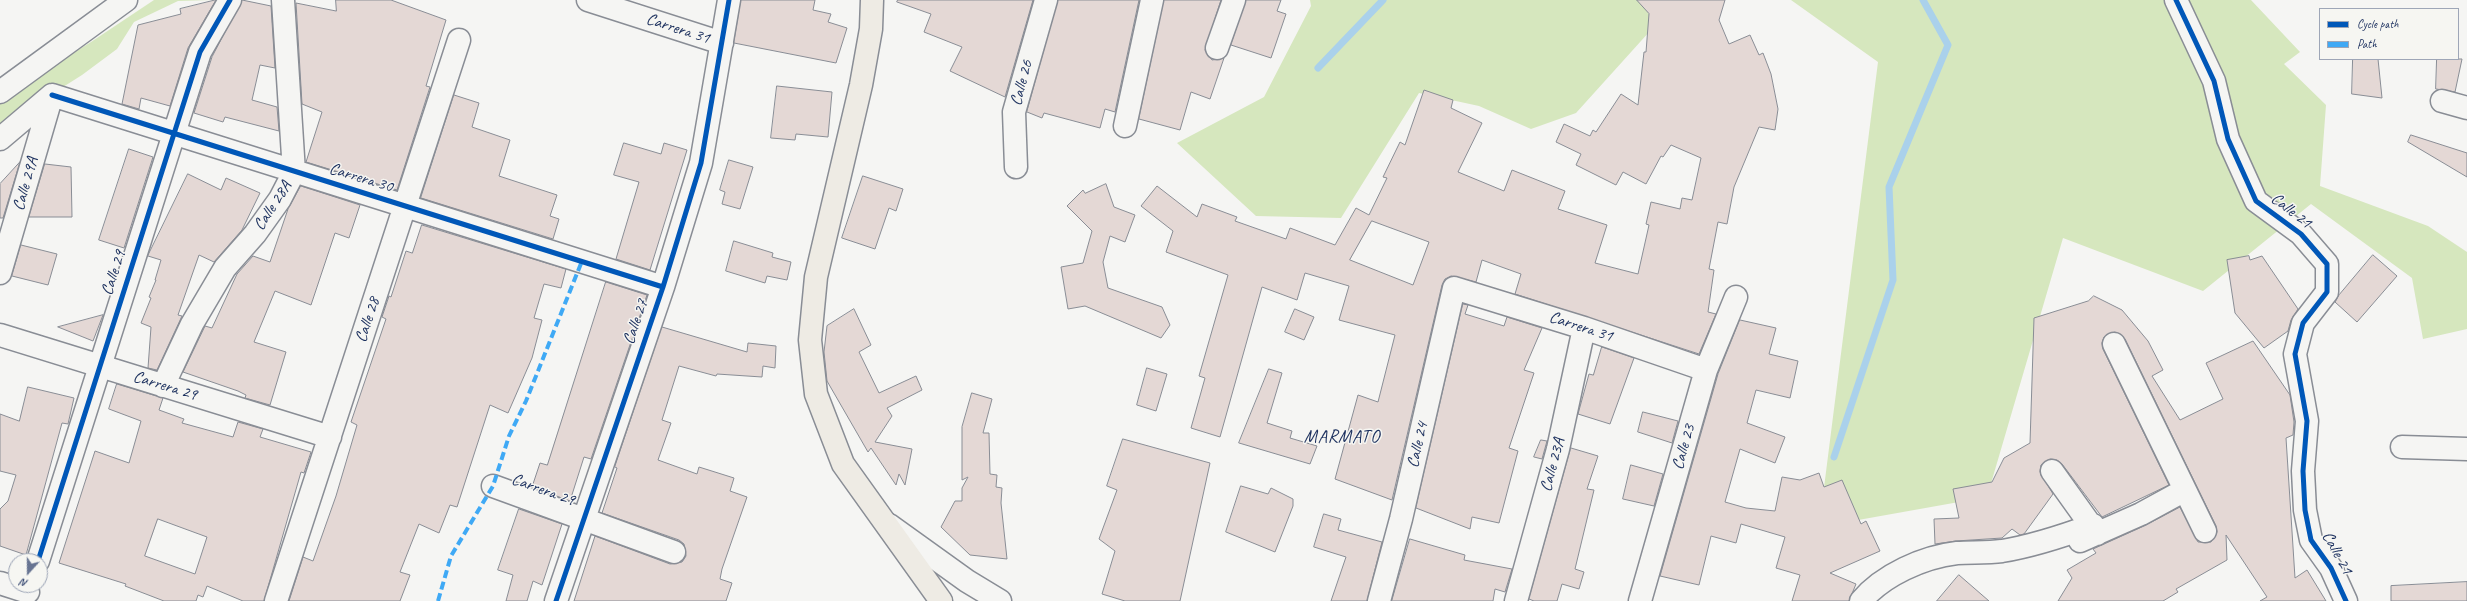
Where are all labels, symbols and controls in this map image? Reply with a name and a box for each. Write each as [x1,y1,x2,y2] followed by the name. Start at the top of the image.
[2319,8,2459,60] legend
[644,9,712,49] street label: Carrera 31
[2357,16,2399,32] text: Cycle path
[2357,36,2377,52] text: Path
[1006,58,1038,108] street label: Calle 26
[9,155,43,213] street label: Calle 29A
[327,159,395,197] street label: Carrera 30
[250,178,296,234] street label: Calle 28A
[2267,189,2315,233] street label: Calle 21
[97,248,131,298] street label: Calle 29
[351,295,385,345] street label: Calle 28
[619,297,653,347] street label: Calle 27
[1547,307,1615,347] street label: Carrera 31
[131,367,199,405] street label: Carrera 29
[1403,420,1433,470] street label: Calle 24
[1668,422,1700,472] street label: Calle 23
[1304,426,1380,448] district label: MARMATO
[1536,436,1570,494] street label: Calle 23A
[509,469,577,511] street label: Carrera 29
[2317,528,2357,578] street label: Calle 21
[8,553,48,593] north arrow
[18,576,30,591] text: N

